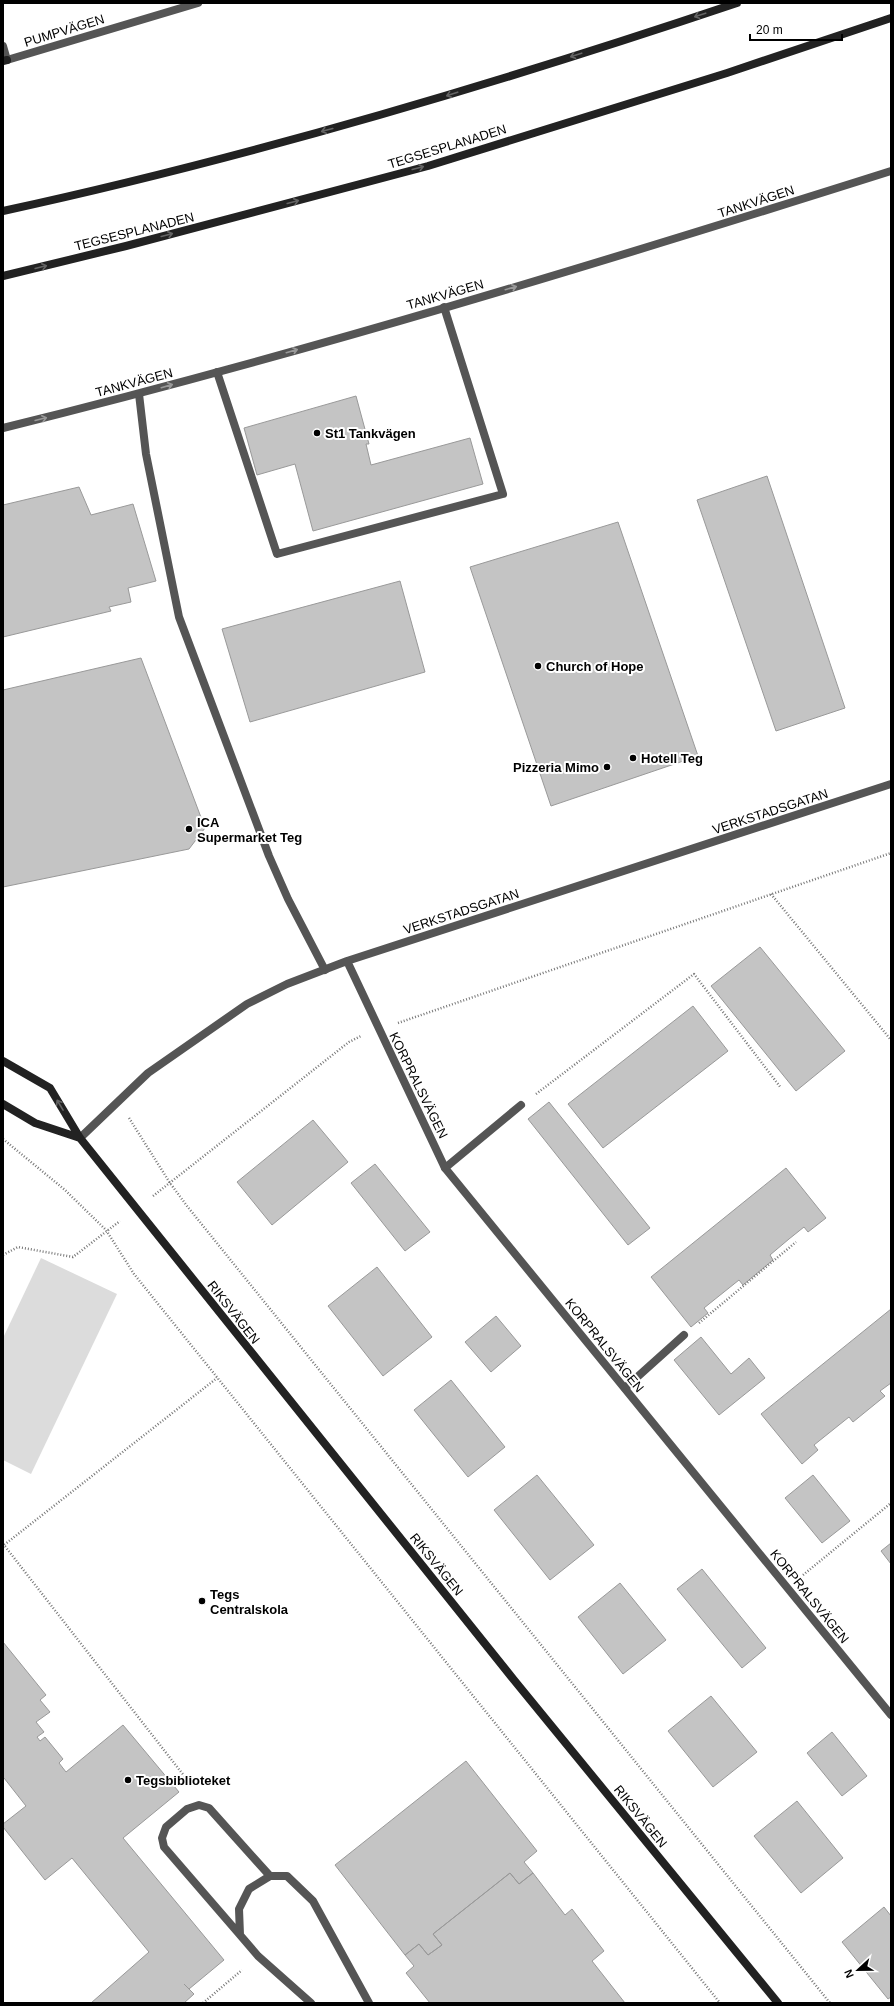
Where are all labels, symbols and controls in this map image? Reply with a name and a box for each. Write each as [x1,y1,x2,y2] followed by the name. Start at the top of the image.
[22,11,106,50] street label: PUMPVÄGEN
[693,12,706,19] one-way arrow
[750,16,842,42] scale bar
[756,23,783,37] text: 20 m
[570,52,583,59] one-way arrow
[446,91,459,98] one-way arrow
[386,121,508,172] street label: TEGSESPLANADEN
[321,127,334,134] one-way arrow
[411,164,424,172] one-way arrow
[716,182,796,221] street label: TANKVÄGEN
[286,198,299,205] one-way arrow
[73,209,196,254] street label: TEGSESPLANADEN
[160,231,173,238] one-way arrow
[34,263,47,270] one-way arrow
[405,276,485,313] street label: TANKVÄGEN
[504,284,517,291] one-way arrow
[285,346,298,354] one-way arrow
[94,365,174,400] street label: TANKVÄGEN
[160,382,173,389] one-way arrow
[34,414,47,422] one-way arrow
[325,426,416,441] place label: St1 Tankvägen
[312,428,322,438] marker: St1 Tankvägen
[546,659,644,674] place label: Church of Hope
[533,661,543,671] marker: Church of Hope
[641,751,703,766] place label: Hotell Teg
[628,753,638,763] marker: Hotell Teg
[513,760,599,775] place label: Pizzeria Mimo
[602,762,612,772] marker: Pizzeria Mimo
[710,786,830,837] street label: VERKSTADSGATAN
[197,815,302,845] place label: ICA Supermarket Teg
[184,824,194,834] marker: ICA Supermarket Teg
[401,886,521,937] street label: VERKSTADSGATAN
[386,1030,451,1141] street label: KORPRALSVÄGEN
[56,1100,64,1111] one-way arrow
[204,1278,263,1347] street label: RIKSVÄGEN
[562,1295,647,1395] street label: KORPRALSVÄGEN
[407,1530,466,1599] street label: RIKSVÄGEN
[767,1546,852,1646] street label: KORPRALSVÄGEN
[210,1587,289,1617] place label: Tegs Centralskola
[197,1596,207,1606] marker: Tegs Centralskola
[136,1773,231,1788] place label: Tegsbiblioteket
[123,1775,133,1785] marker: Tegsbiblioteket
[611,1782,670,1851] street label: RIKSVÄGEN
[838,1950,878,1990] north arrow
[842,1968,856,1980] text: N

